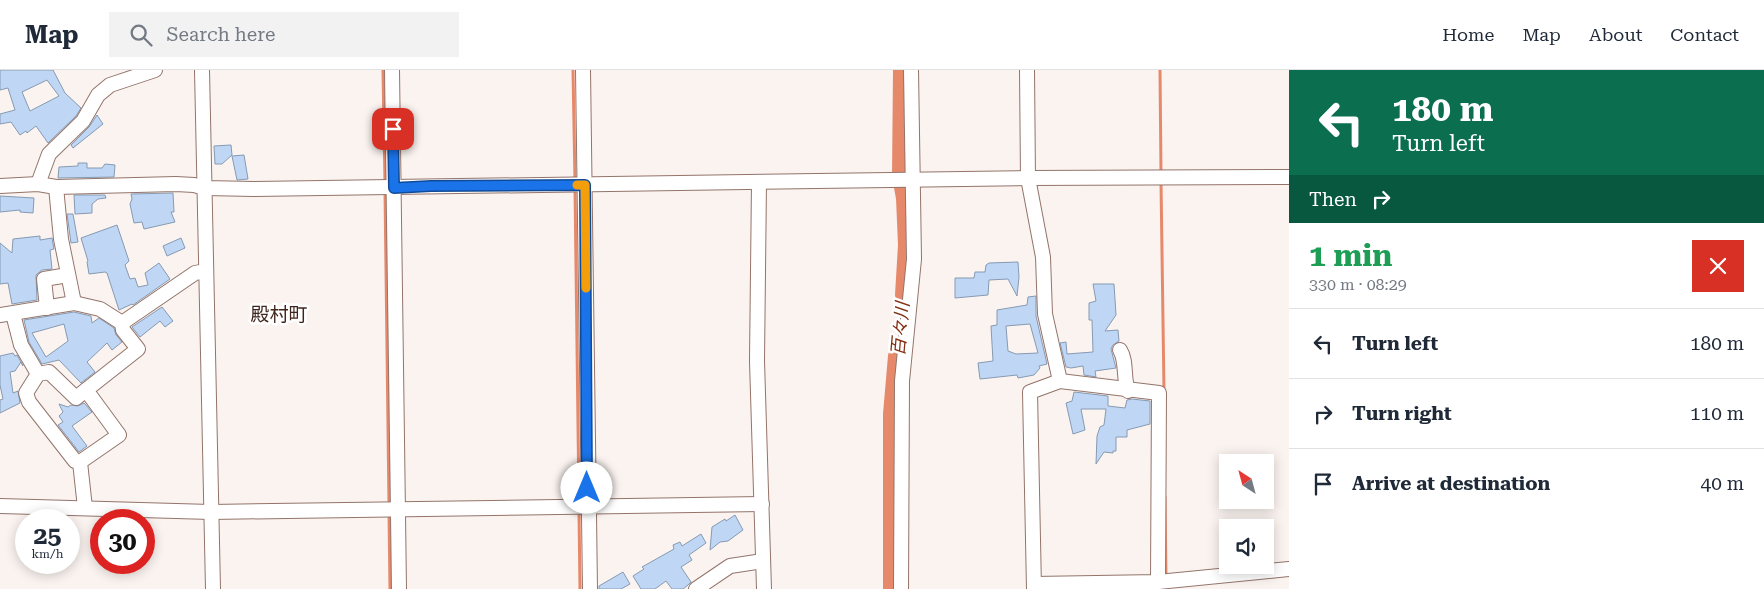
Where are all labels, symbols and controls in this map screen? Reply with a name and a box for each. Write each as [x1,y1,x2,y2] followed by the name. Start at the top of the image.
[109,12,459,57] search box
[25,21,79,49] text: Map
[127,21,155,49] icon: search
[167,23,275,46] text: Search here
[1442,24,1494,45] text: Home
[1522,24,1561,45] text: Map
[1589,24,1642,45] text: About
[1670,24,1739,45] text: Contact
[1392,89,1493,130] text: 180 m
[1309,90,1374,155] icon: left
[372,108,414,150] pin
[379,115,407,143] icon: arrive
[1392,131,1485,156] text: Turn left
[1367,185,1395,213] icon: right
[1309,188,1357,211] text: Then
[1309,238,1392,273] text: 1 min
[1692,240,1744,292] button: close
[1309,275,1407,294] text: 330 m · 08:29
[887,299,913,357] water label: 百々川
[250,303,308,326] district label: 殿村町
[1309,330,1337,358] icon: left
[1352,332,1438,355] text: Turn left
[1690,332,1744,355] text: 180 m
[1309,400,1337,428] icon: right
[1352,402,1452,425] text: Turn right
[1690,402,1744,425] text: 110 m
[1219,454,1274,509] north arrow
[1219,454,1274,574] map controls
[560,461,612,513] position arrow
[1309,470,1337,498] icon: arrive
[1352,472,1550,495] text: Arrive at destination
[1701,472,1744,495] text: 40 m
[90,509,155,574] speed limit sign: 30
[1219,519,1274,574] button: sound
[33,521,62,550] text: 25
[31,547,64,561] text: km/h

